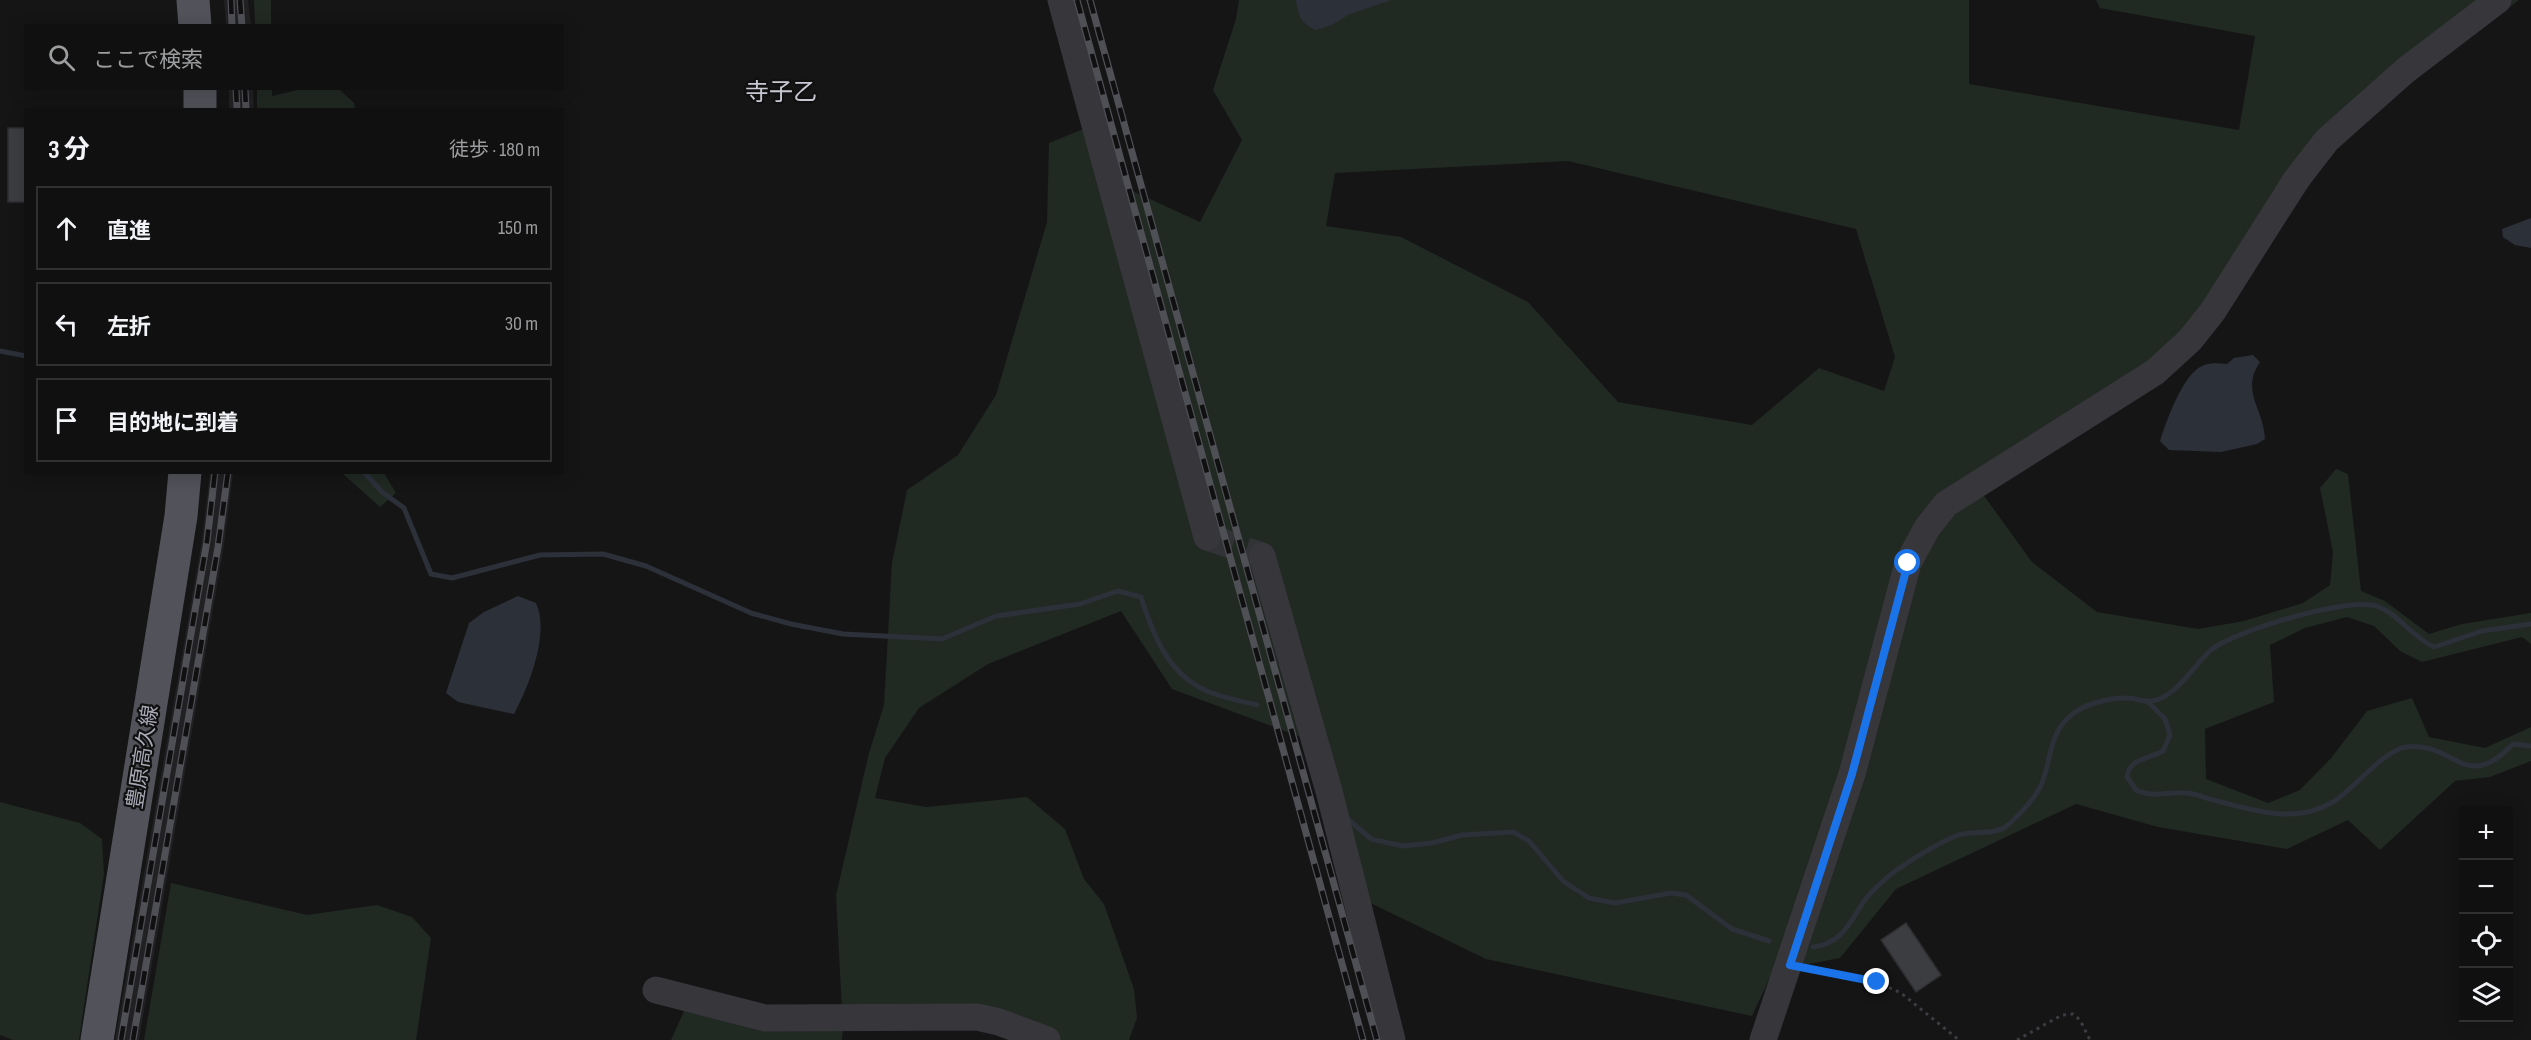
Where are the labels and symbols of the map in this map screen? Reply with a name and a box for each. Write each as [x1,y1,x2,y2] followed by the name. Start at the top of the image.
[745,78,817,107] district label: 寺子乙
[1894,549,1920,575] route start
[122,703,164,811] street label: 豊原高久線
[1863,968,1889,994] route end

